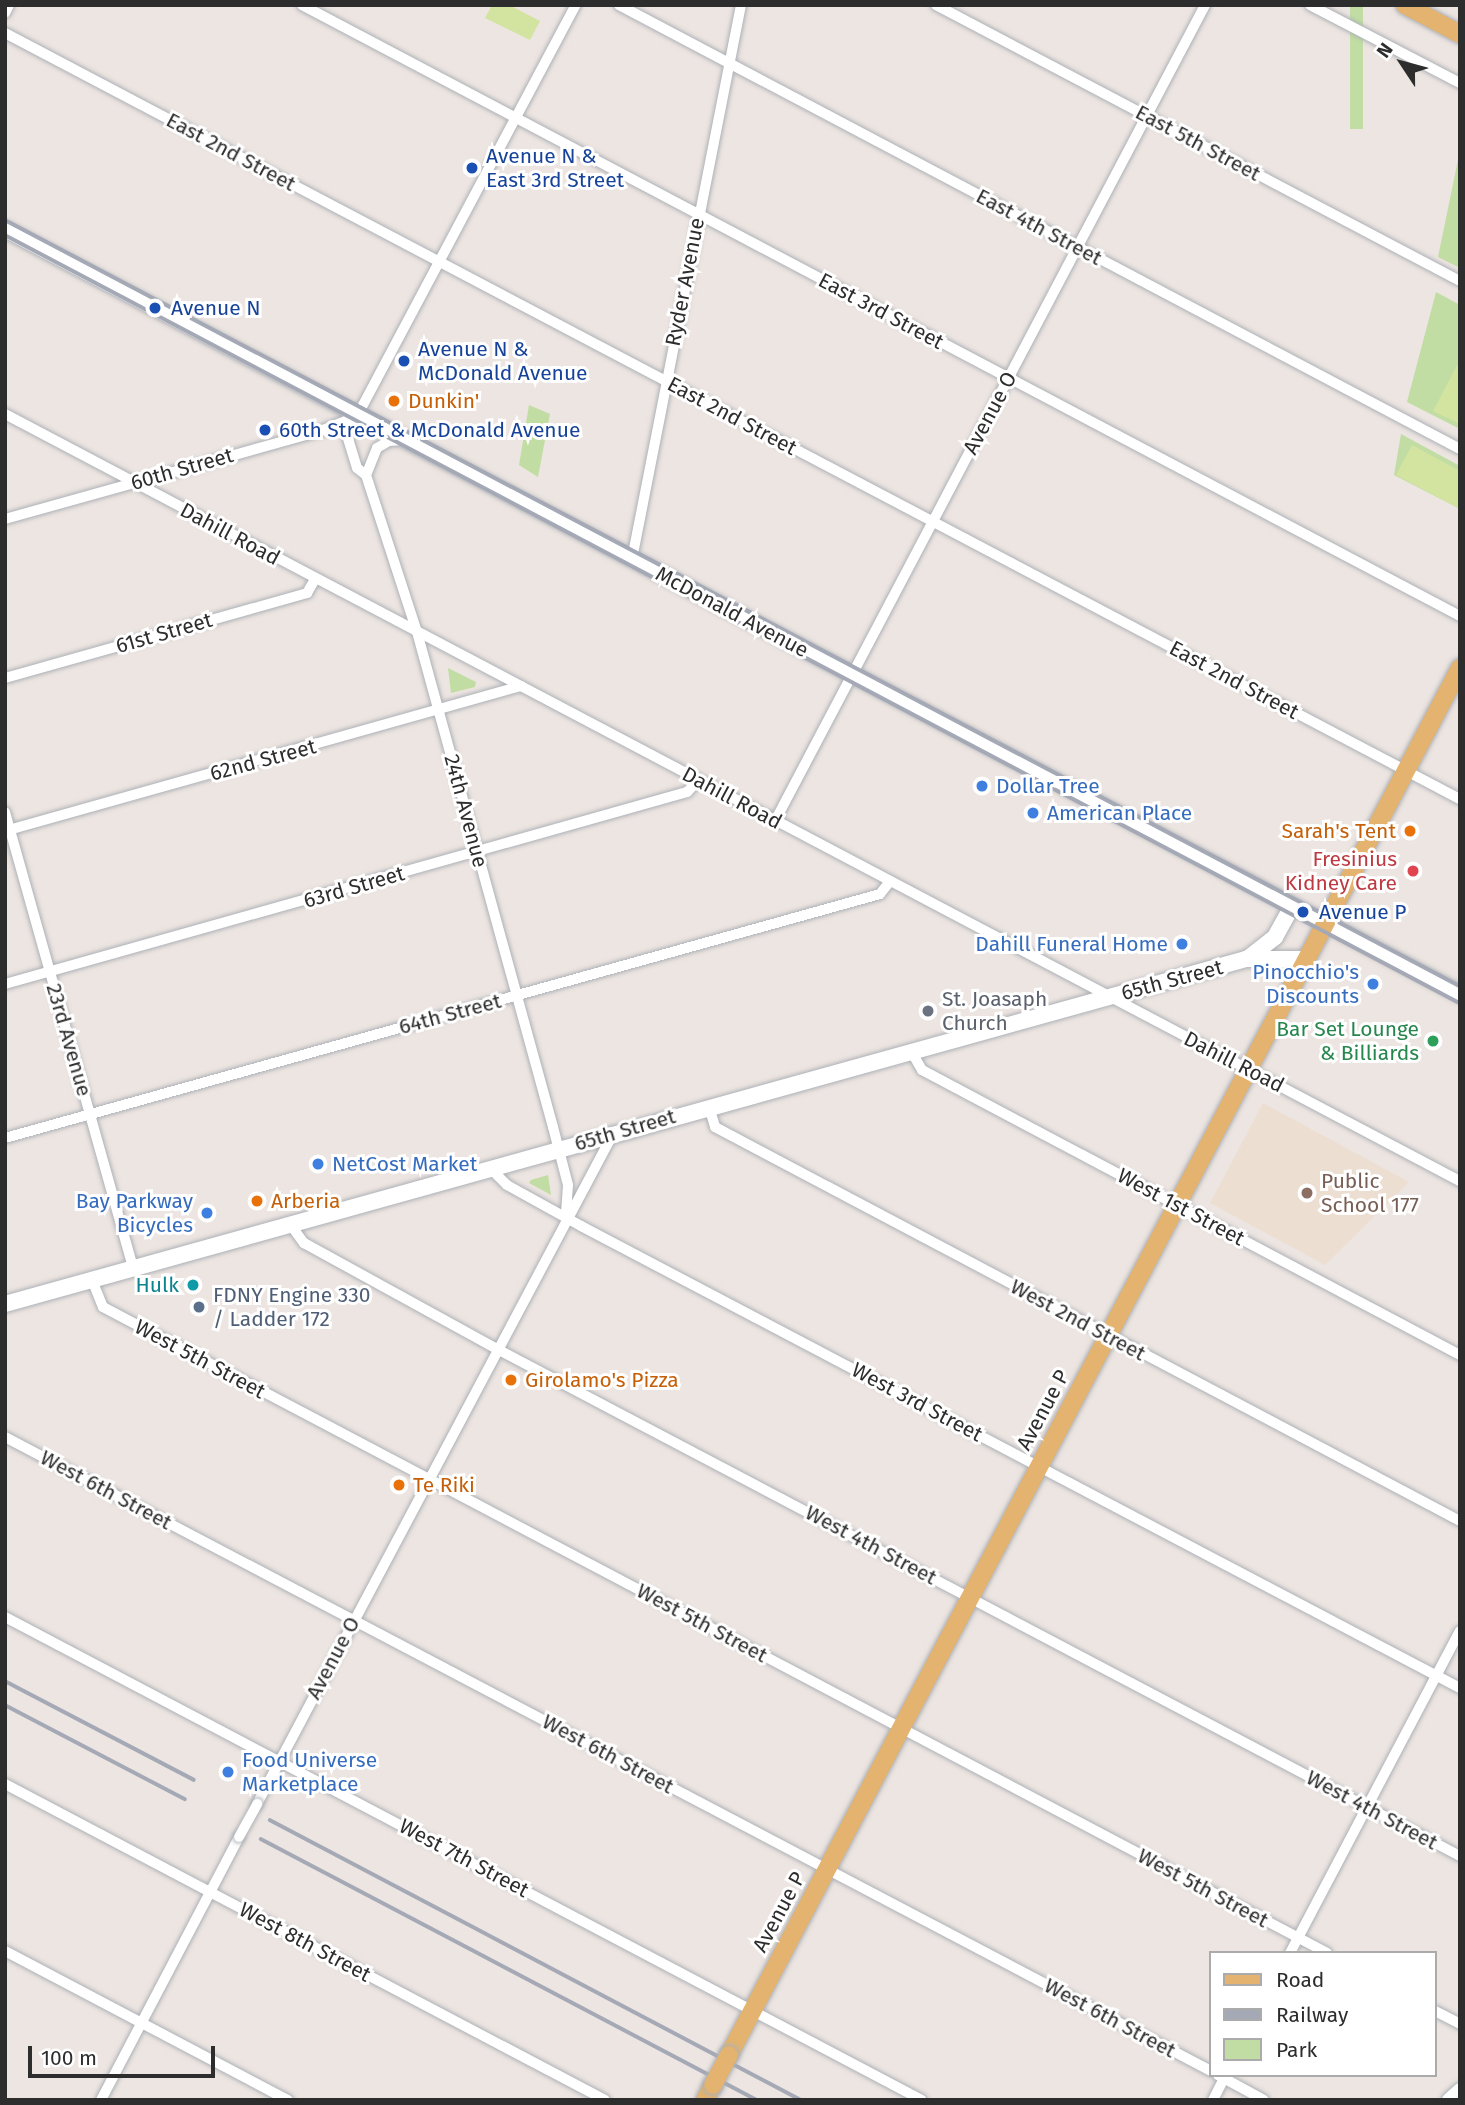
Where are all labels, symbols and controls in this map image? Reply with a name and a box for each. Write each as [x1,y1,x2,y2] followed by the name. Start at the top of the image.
[1367,28,1437,98] north arrow
[1372,39,1398,62] text: N
[1131,99,1265,187] street label: East 5th Street
[162,107,300,197] street label: East 2nd Street
[486,143,624,193] place label: Avenue N & East 3rd Street
[464,160,480,176] marker: Avenue N & East 3rd Street
[972,183,1106,271] street label: East 4th Street
[660,216,710,348] street label: Ryder Avenue
[814,267,948,355] street label: East 3rd Street
[171,295,261,321] place label: Avenue N
[145,298,165,318] marker: Avenue N
[418,336,588,386] place label: Avenue N & McDonald Avenue
[396,353,412,369] marker: Avenue N & McDonald Avenue
[958,367,1022,459] street label: Avenue O
[663,371,801,461] street label: East 2nd Street
[408,388,479,414] place label: Dunkin'
[386,393,402,409] marker: Dunkin'
[279,417,580,443] place label: 60th Street & McDonald Avenue
[257,422,273,438] marker: 60th Street & McDonald Avenue
[128,442,236,496] street label: 60th Street
[176,497,284,571] street label: Dahill Road
[651,561,813,663] street label: McDonald Avenue
[113,607,215,659] street label: 61st Street
[1165,635,1303,725] street label: East 2nd Street
[207,734,319,786] street label: 62nd Street
[439,752,493,870] street label: 24th Avenue
[678,761,786,835] street label: Dahill Road
[996,773,1100,799] place label: Dollar Tree
[974,778,990,794] marker: Dollar Tree
[1047,800,1192,826] place label: American Place
[1025,805,1041,821] marker: American Place
[1281,818,1396,844] place label: Sarah's Tent
[1402,823,1418,839] marker: Sarah's Tent
[1285,846,1397,896] place label: Fresinius Kidney Care
[301,861,407,913] street label: 63rd Street
[1403,861,1423,881] marker: Fresinius Kidney Care
[1319,899,1406,925] place label: Avenue P
[1293,902,1313,922] marker: Avenue P
[975,931,1168,957] place label: Dahill Funeral Home
[1174,936,1190,952] marker: Dahill Funeral Home
[1119,954,1225,1006] street label: 65th Street
[1252,959,1359,1009] place label: Pinocchio's Discounts
[1365,976,1381,992] marker: Pinocchio's Discounts
[41,981,97,1099] street label: 23rd Avenue
[942,986,1047,1036] place label: St. Joasaph Church
[396,988,504,1040] street label: 64th Street
[920,1003,936,1019] marker: St. Joasaph Church
[1276,1016,1419,1066] place label: Bar Set Lounge & Billiards
[1180,1026,1288,1098] street label: Dahill Road
[1425,1033,1441,1049] marker: Bar Set Lounge & Billiards
[572,1104,678,1156] street label: 65th Street
[332,1151,477,1177] place label: NetCost Market
[310,1156,326,1172] marker: NetCost Market
[1113,1163,1249,1251] street label: West 1st Street
[1321,1168,1419,1218] place label: Public School 177
[1299,1185,1315,1201] marker: Public School 177
[76,1188,193,1238] place label: Bay Parkway Bicycles
[271,1188,341,1214] place label: Arberia
[249,1193,265,1209] marker: Arberia
[199,1205,215,1221] marker: Bay Parkway Bicycles
[136,1272,179,1298] place label: Hulk
[1006,1274,1150,1366] street label: West 2nd Street
[185,1277,201,1293] marker: Hulk
[213,1282,370,1332] place label: FDNY Engine 330 / Ladder 172
[191,1299,207,1315] marker: FDNY Engine 330 / Ladder 172
[130,1314,270,1404] street label: West 5th Street
[847,1357,987,1447] street label: West 3rd Street
[1011,1365,1075,1455] street label: Avenue P
[525,1367,679,1393] place label: Girolamo's Pizza
[503,1372,519,1388] marker: Girolamo's Pizza
[36,1445,176,1535] street label: West 6th Street
[413,1472,475,1498] place label: Te Riki
[391,1477,407,1493] marker: Te Riki
[801,1500,941,1590] street label: West 4th Street
[632,1578,772,1668] street label: West 5th Street
[301,1612,365,1704] street label: Avenue O
[538,1709,678,1799] street label: West 6th Street
[242,1747,377,1797] place label: Food Universe Marketplace
[220,1764,236,1780] marker: Food Universe Marketplace
[1302,1765,1442,1855] street label: West 4th Street
[395,1813,533,1903] street label: West 7th Street
[1133,1843,1273,1933] street label: West 5th Street
[747,1867,811,1957] street label: Avenue P
[235,1897,375,1987] street label: West 8th Street
[1210,1951,1437,2077] legend
[1276,1967,1324,1993] text: Road
[1040,1973,1180,2063] street label: West 6th Street
[1276,2002,1348,2028] text: Railway
[32,2032,219,2076] scale bar
[1276,2037,1317,2063] text: Park
[41,2045,97,2071] text: 100 m

